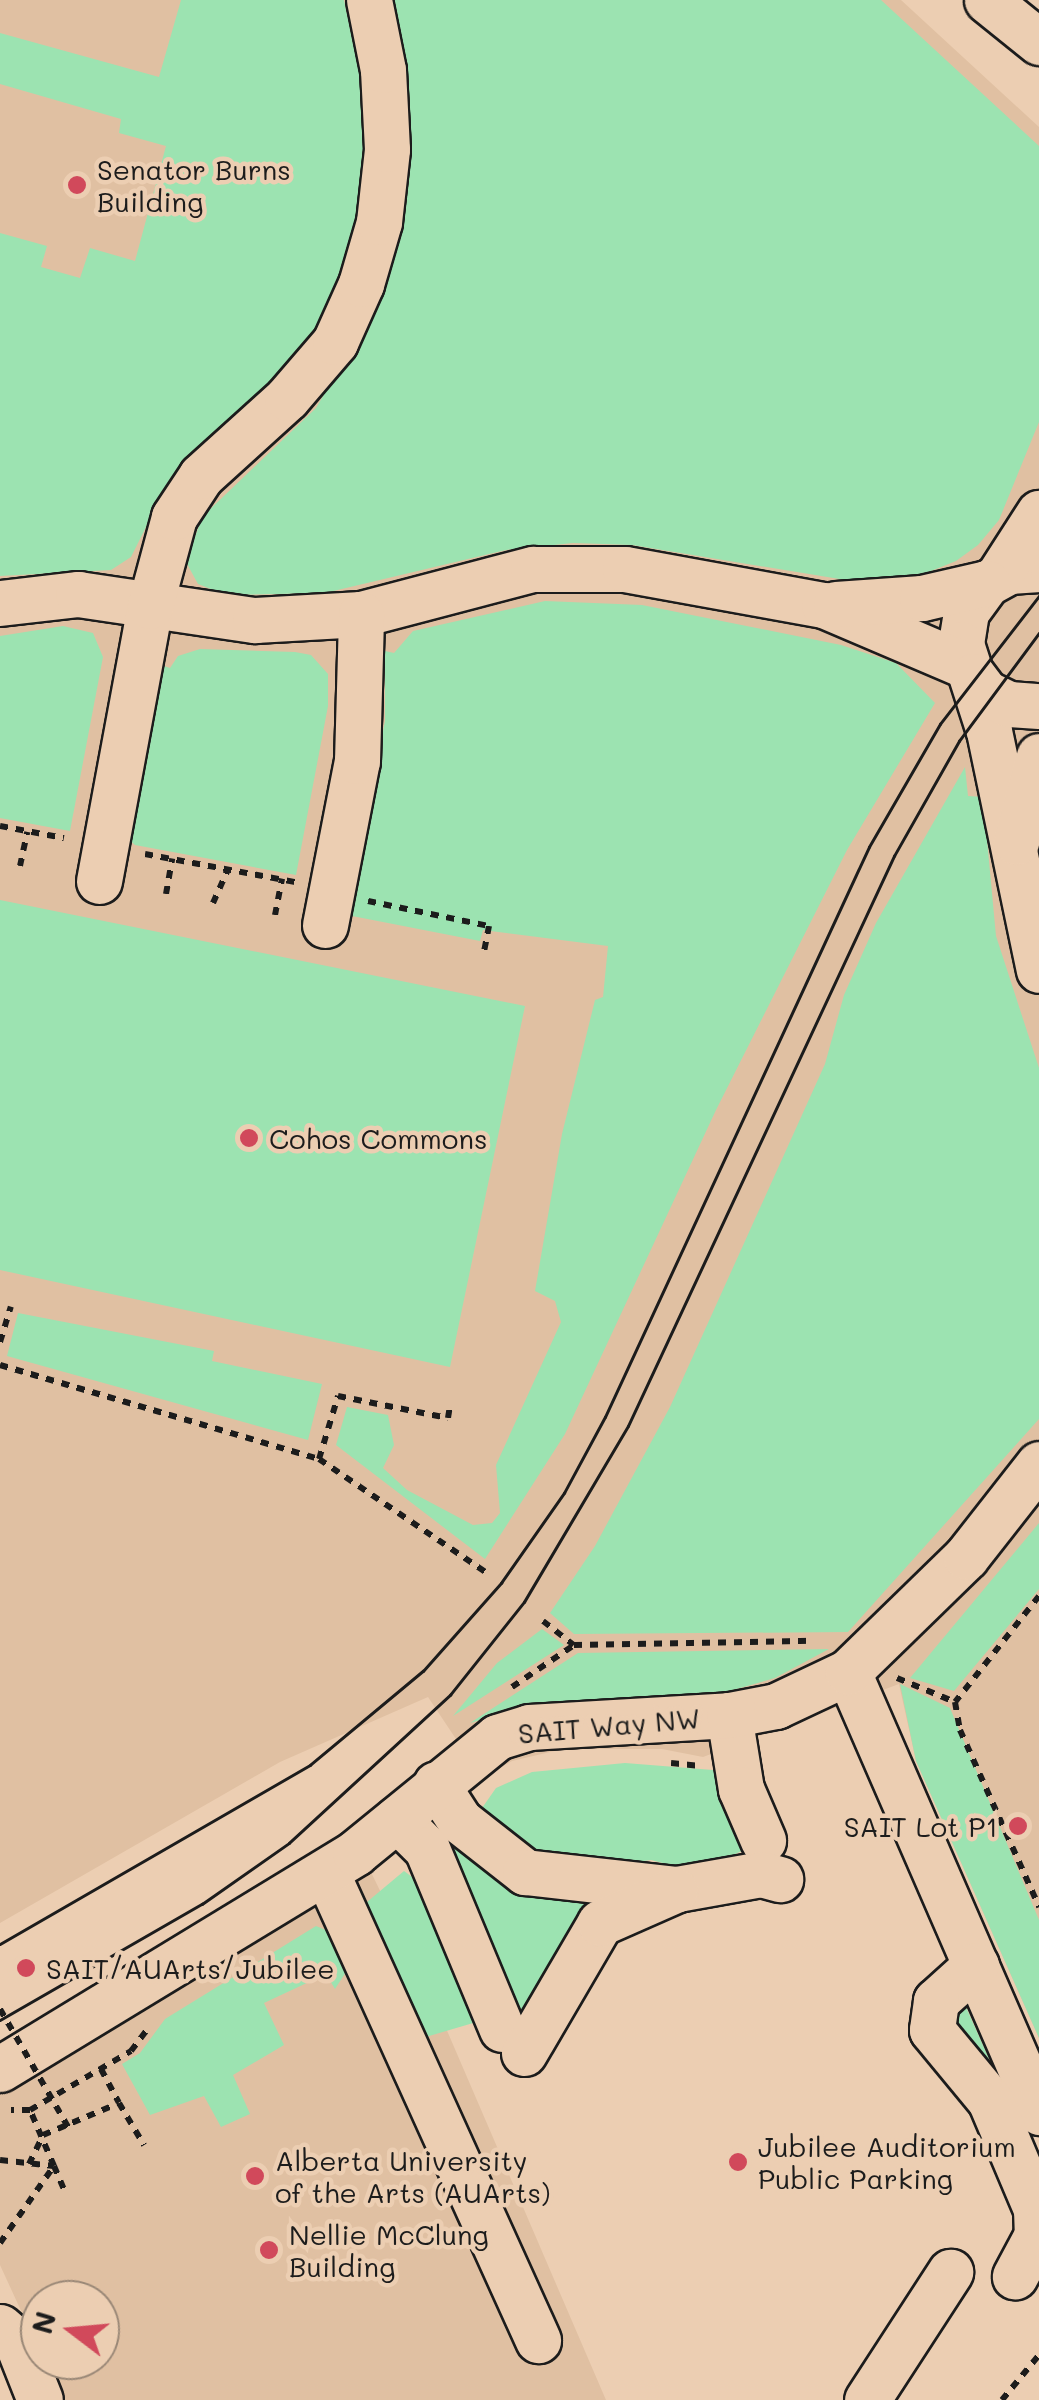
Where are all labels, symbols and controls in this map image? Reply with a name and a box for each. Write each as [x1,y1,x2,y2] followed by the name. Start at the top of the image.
[97,152,291,218] place label: Senator Burns Building
[66,174,88,196] marker: Senator Burns Building
[269,1121,488,1155] place label: Cohos Commons
[238,1127,260,1149] marker: Cohos Commons
[516,1700,702,1750] street label: SAIT Way NW
[844,1809,998,1843] place label: SAIT Lot P1
[1007,1815,1029,1837] marker: SAIT Lot P1
[46,1951,335,1985] place label: SAIT/AUArts/Jubilee
[15,1957,37,1979] marker: SAIT/AUArts/Jubilee
[758,2129,1016,2195] place label: Jubilee Auditorium Public Parking
[275,2143,551,2209] place label: Alberta University of the Arts (AUArts)
[727,2151,749,2173] marker: Jubilee Auditorium Public Parking
[244,2165,266,2187] marker: Alberta University of the Arts (AUArts)
[289,2217,489,2283] place label: Nellie McClung Building
[258,2239,280,2261] marker: Nellie McClung Building
[20,2280,120,2380] north arrow
[23,2307,63,2337] text: N

